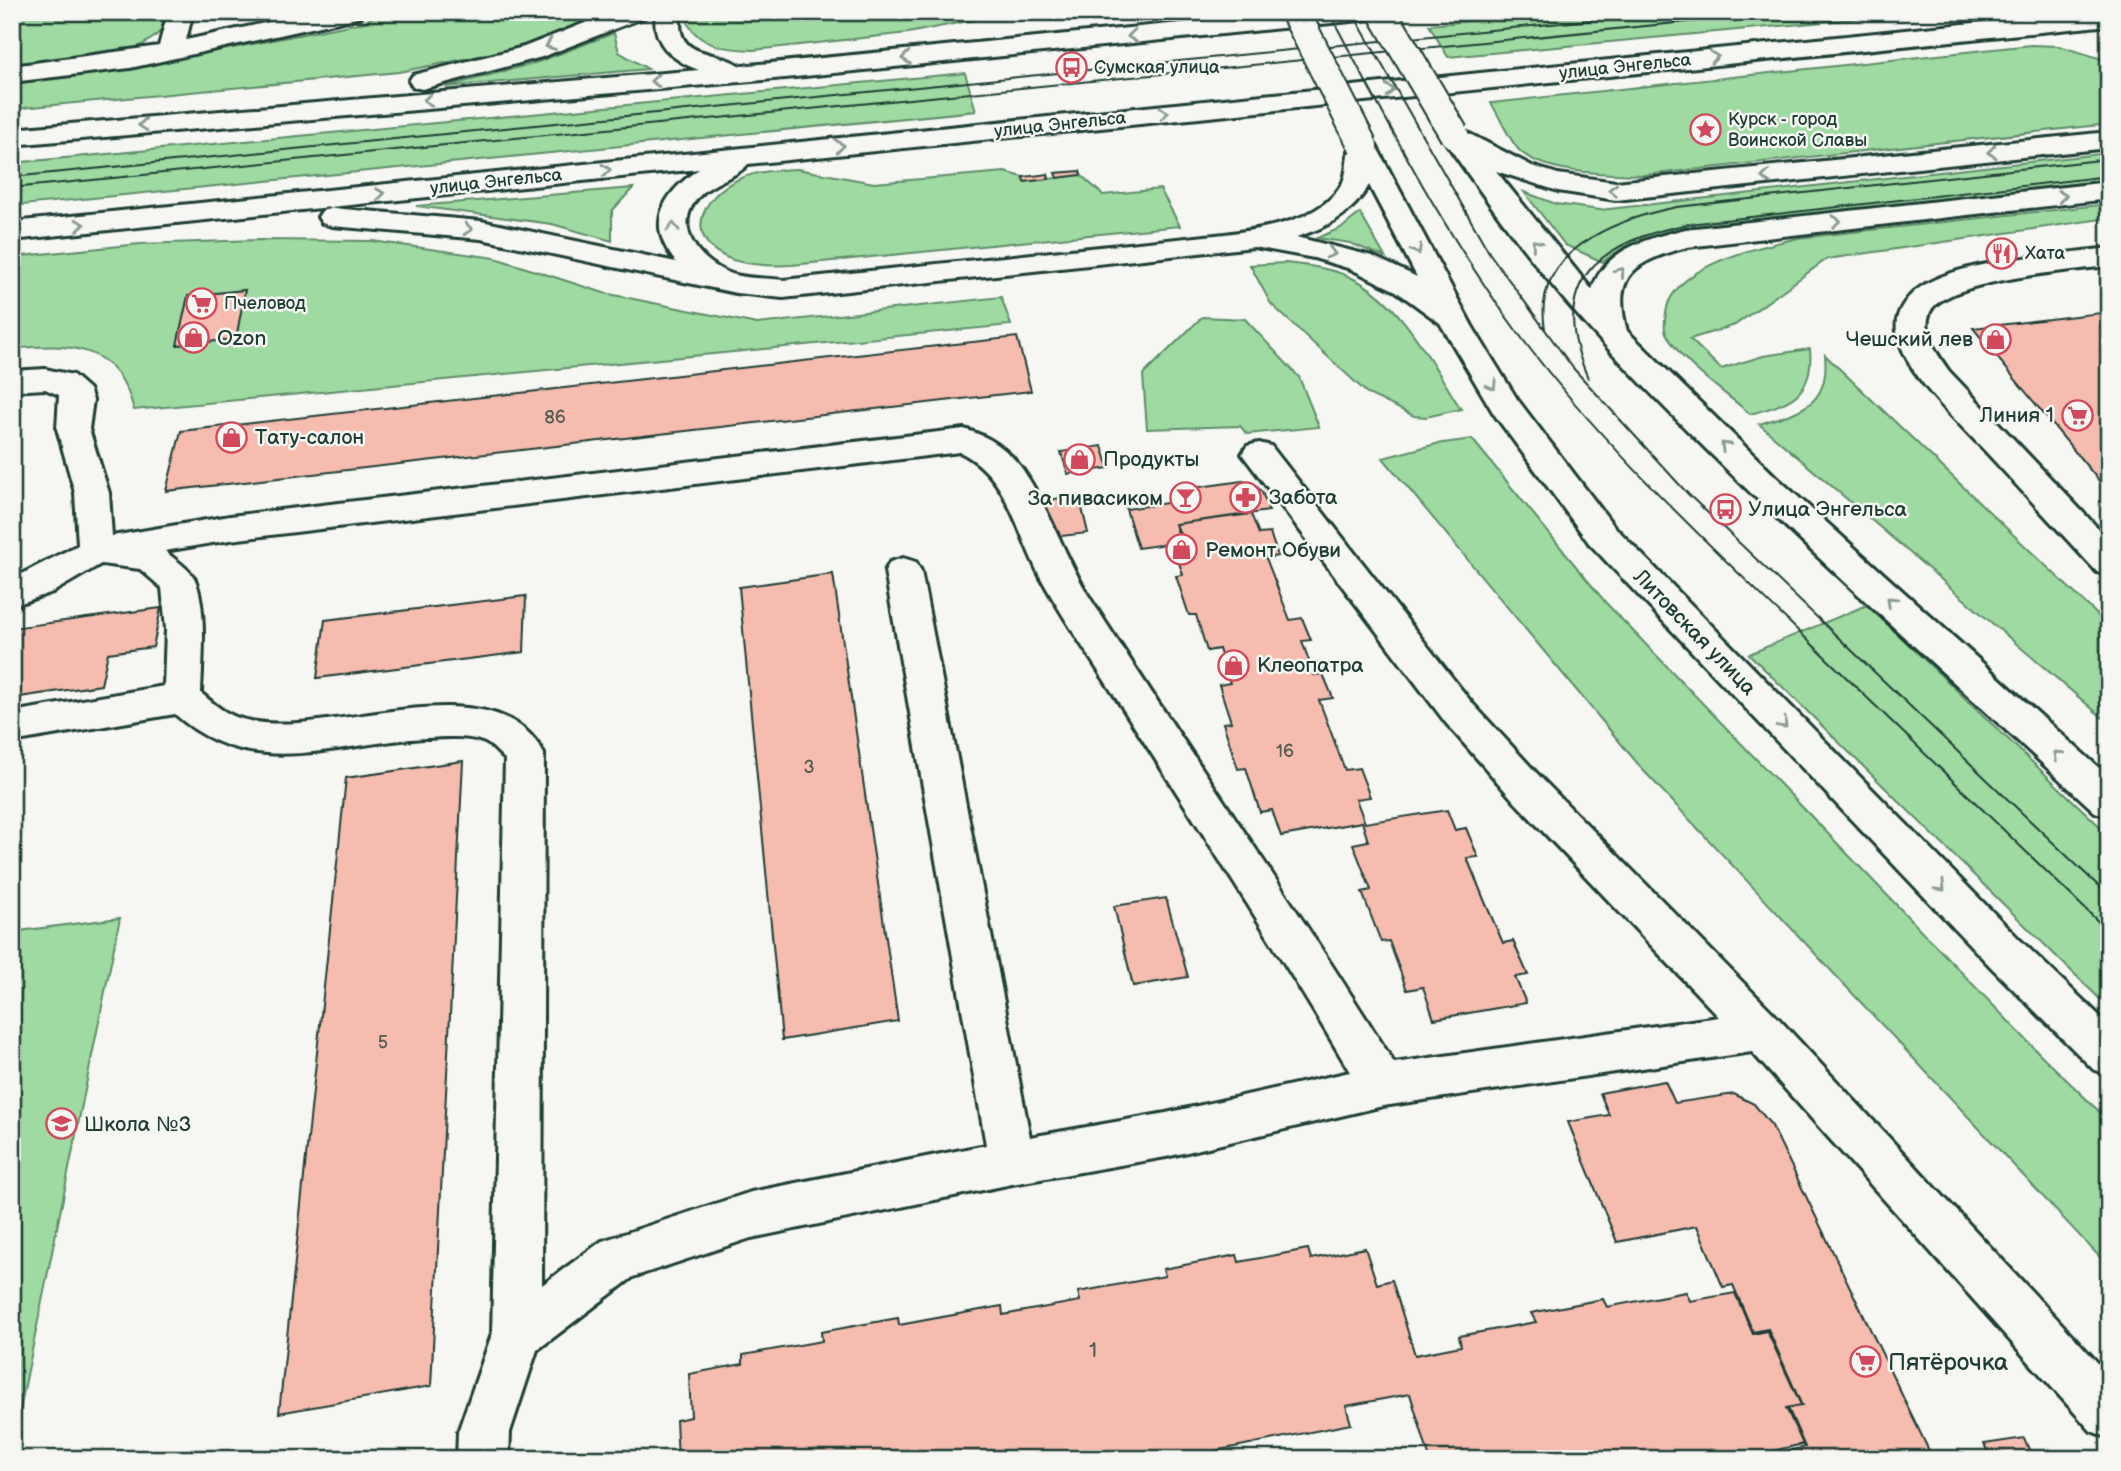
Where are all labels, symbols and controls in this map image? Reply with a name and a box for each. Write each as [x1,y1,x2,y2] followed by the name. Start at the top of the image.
[1126,28,1137,43] one-way arrow
[544,37,556,51] one-way arrow
[1558,49,1693,84] street label: улица Энгельса
[900,50,911,65] one-way arrow
[1054,50,1088,84] bus stop icon: Сумская улица
[1709,50,1720,65] one-way arrow
[1094,57,1220,78] place label: Сумская улица
[649,73,660,88] one-way arrow
[1385,83,1396,98] one-way arrow
[422,92,433,107] one-way arrow
[1158,106,1169,121] one-way arrow
[993,107,1128,142] street label: улица Энгельса
[1728,109,1867,151] place label: Курск - город Воинской Славы
[1688,112,1722,146] place icon: Курск - город Воинской Славы
[137,117,148,132] one-way arrow
[835,139,846,154] one-way arrow
[1986,145,1998,160] one-way arrow
[601,163,612,178] one-way arrow
[429,164,564,199] street label: улица Энгельса
[1760,169,1772,184] one-way arrow
[1607,182,1618,197] one-way arrow
[374,186,385,201] one-way arrow
[2056,188,2068,203] one-way arrow
[1831,214,1842,229] one-way arrow
[74,217,86,232] one-way arrow
[463,221,474,236] one-way arrow
[666,221,681,232] one-way arrow
[1985,236,2019,270] restaurant icon: Хата
[1532,240,1545,252] one-way arrow
[1409,243,1422,256] one-way arrow
[2025,243,2066,264] place label: Хата
[1325,245,1337,259] one-way arrow
[1611,267,1624,280] one-way arrow
[184,286,218,320] supermarket icon: Пчеловод
[224,293,306,314] place label: Пчеловод
[177,321,211,355] shop icon: Ozon
[1979,322,2013,356] shop icon: Чешский лев
[217,326,266,351] place label: Ozon
[1846,327,1973,352] place label: Чешский лев
[1484,377,1497,390] one-way arrow
[2060,398,2094,432] supermarket icon: Линия 1
[1979,403,2054,428] place label: Линия 1
[544,407,566,428] house number: 86
[215,420,249,454] shop icon: Тату-салон
[255,425,364,450] place label: Тату-салон
[1720,441,1733,454] one-way arrow
[1063,442,1097,476] shop icon: Продукты
[1103,447,1199,472] place label: Продукты
[1229,480,1263,514] pharmacy icon: Забота
[1169,481,1203,515] bar icon: За пивасиком
[1269,485,1338,510] place label: Забота
[1028,486,1163,511] place label: За пивасиком
[1708,492,1742,526] bus stop icon: Улица Энгельса
[1748,497,1907,522] place label: Улица Энгельса
[1165,533,1199,567] shop icon: Ремонт Обуви
[1205,538,1341,563] place label: Ремонт Обуви
[1628,563,1761,701] street label: Литовская улица
[1886,597,1899,610] one-way arrow
[1217,648,1251,682] shop icon: Клеопатра
[1257,653,1364,678] place label: Клеопатра
[1774,716,1787,729] one-way arrow
[1276,741,1294,762] house number: 16
[2053,751,2066,763] one-way arrow
[803,757,815,778] house number: 3
[1933,879,1946,892] one-way arrow
[378,1032,388,1053] house number: 5
[44,1107,78,1141] school or university icon: Школа №3
[84,1112,191,1137] place label: Школа №3
[1089,1338,1097,1363] house number: 1
[1848,1345,1882,1379] supermarket icon: Пятёрочка
[1888,1348,2008,1377] place label: Пятёрочка

